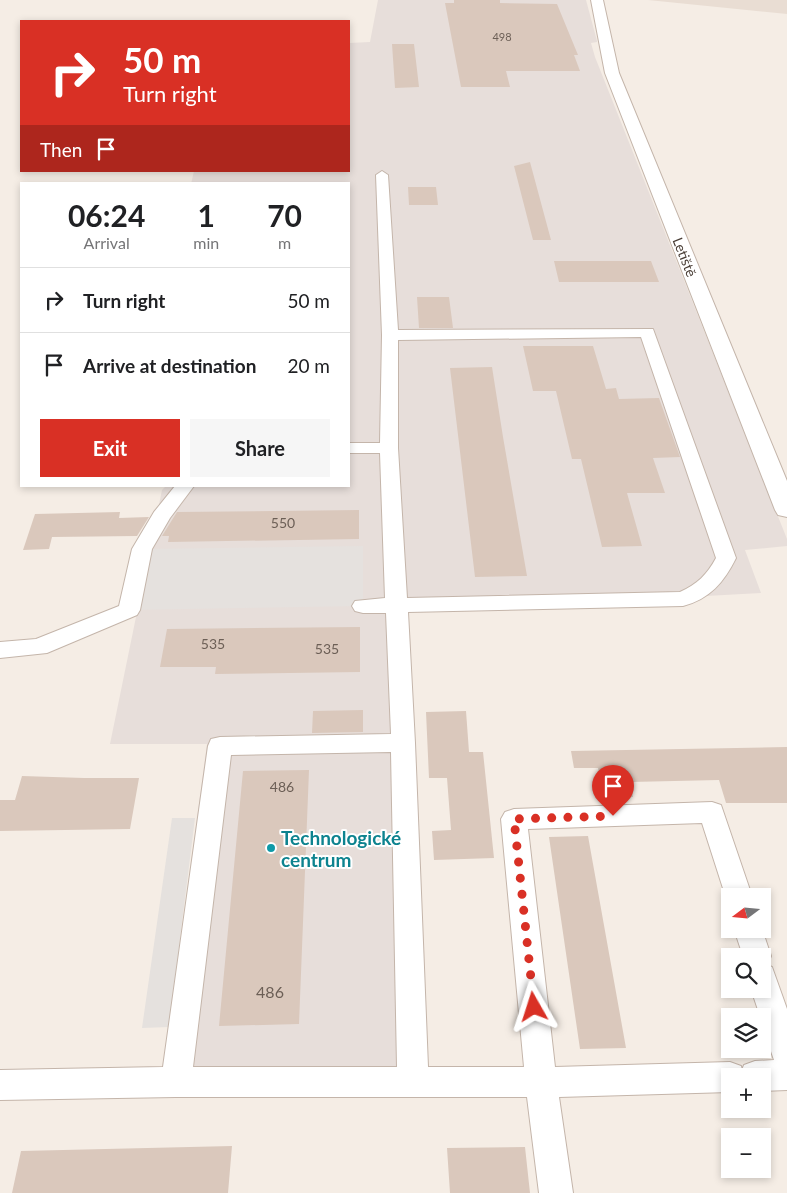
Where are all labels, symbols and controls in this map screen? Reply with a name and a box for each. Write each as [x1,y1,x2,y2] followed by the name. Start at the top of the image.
[492,30,512,43] house number: 498
[123,38,201,80] text: 50 m
[40,40,105,105] icon: right
[123,80,217,107] text: Turn right
[92,135,120,163] icon: arrive
[40,138,82,161] text: Then
[68,197,145,233] text: 06:24
[198,197,215,233] text: 1
[267,197,302,233] text: 70
[84,233,130,252] text: Arrival
[193,233,219,252] text: min
[278,233,291,252] text: m
[669,235,701,279] street label: Letiště
[40,286,68,314] icon: right
[83,289,165,312] text: Turn right
[287,289,330,312] text: 50 m
[40,351,68,379] icon: arrive
[83,354,256,377] text: Arrive at destination
[287,354,330,377] text: 20 m
[40,419,180,477] button: Exit
[190,419,330,477] button: Share
[271,514,295,531] house number: 550
[201,635,225,652] house number: 535
[315,640,339,657] house number: 535
[592,765,634,816] pin
[599,772,627,800] icon: arrive
[270,778,294,795] house number: 486
[281,826,401,871] place label: Technologické centrum
[265,842,277,854] marker: Technologické centrum
[721,888,771,938] north arrow
[721,888,771,1178] map controls
[721,948,771,998] button: search
[507,980,559,1032] position arrow
[256,982,284,1001] house number: 486
[721,1008,771,1058] button: layers
[721,1068,771,1118] button: +
[721,1128,771,1178] button: −

